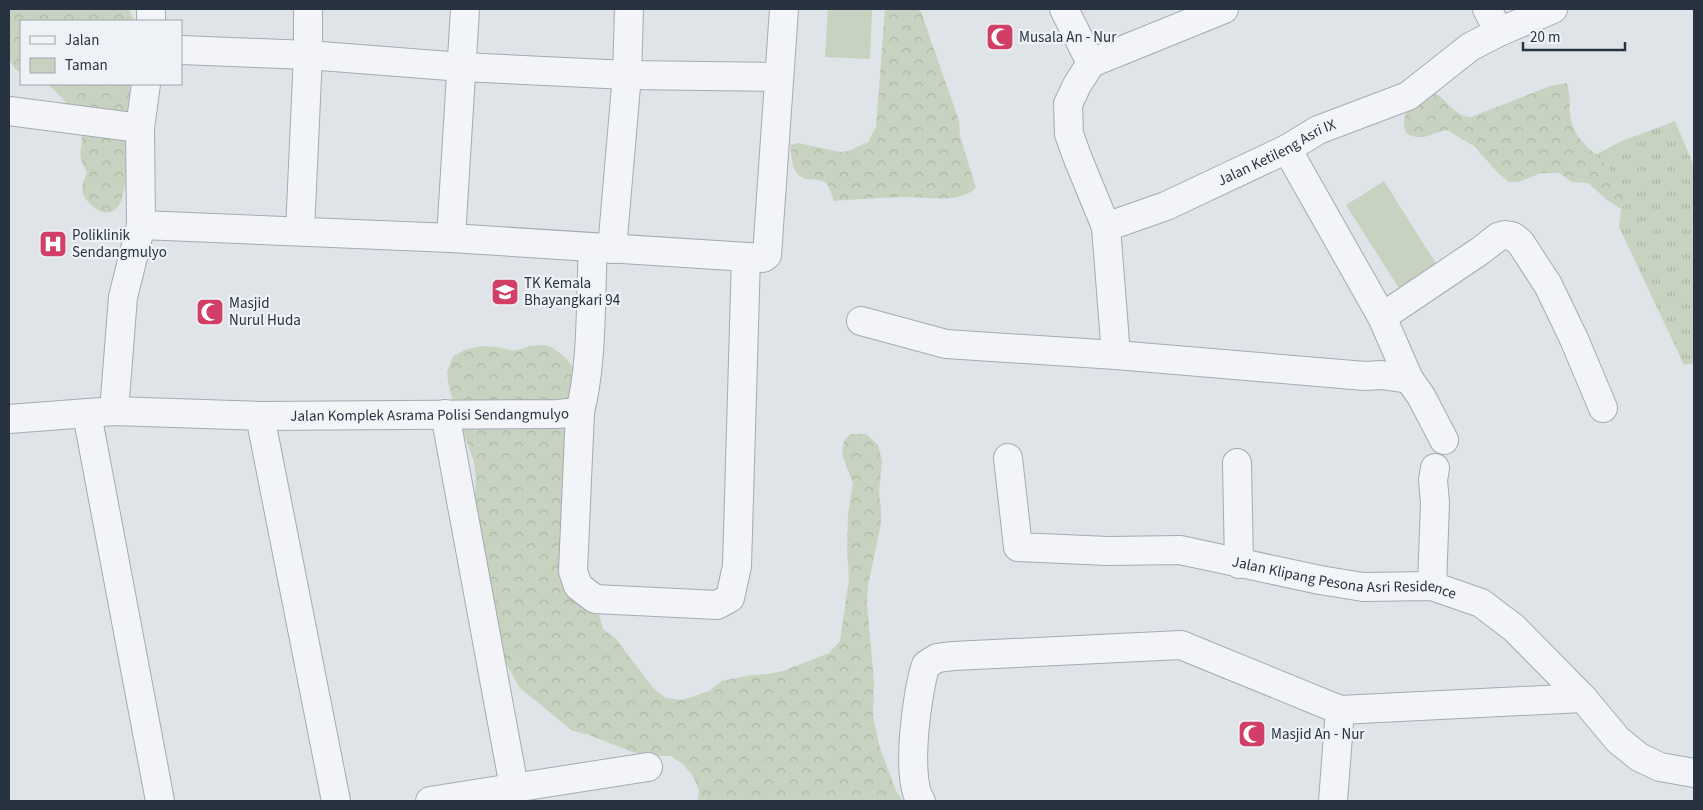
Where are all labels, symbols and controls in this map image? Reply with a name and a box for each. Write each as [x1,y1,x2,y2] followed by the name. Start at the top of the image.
[20,20,182,85] legend
[1523,20,1626,52] scale bar
[985,22,1015,52] mosque icon: Musala An - Nur
[1019,27,1117,48] place label: Musala An - Nur
[1530,27,1560,48] text: 20 m
[65,30,99,51] text: Jalan
[65,55,108,76] text: Taman
[1214,114,1339,191] street label: Jalan Ketileng Asri IX
[72,225,167,263] place label: Poliklinik Sendangmulyo
[38,229,68,259] hospital icon: Poliklinik Sendangmulyo
[524,273,621,311] place label: TK Kemala Bhayangkari 94
[490,277,520,307] school or university icon: TK Kemala Bhayangkari 94
[229,293,301,331] place label: Masjid Nurul Huda
[195,297,225,327] mosque icon: Masjid Nurul Huda
[290,403,570,426] street label: Jalan Komplek Asrama Polisi Sendangmulyo
[1230,551,1459,604] street label: Jalan Klipang Pesona Asri Residence
[1237,719,1267,749] mosque icon: Masjid An - Nur
[1271,724,1365,745] place label: Masjid An - Nur

